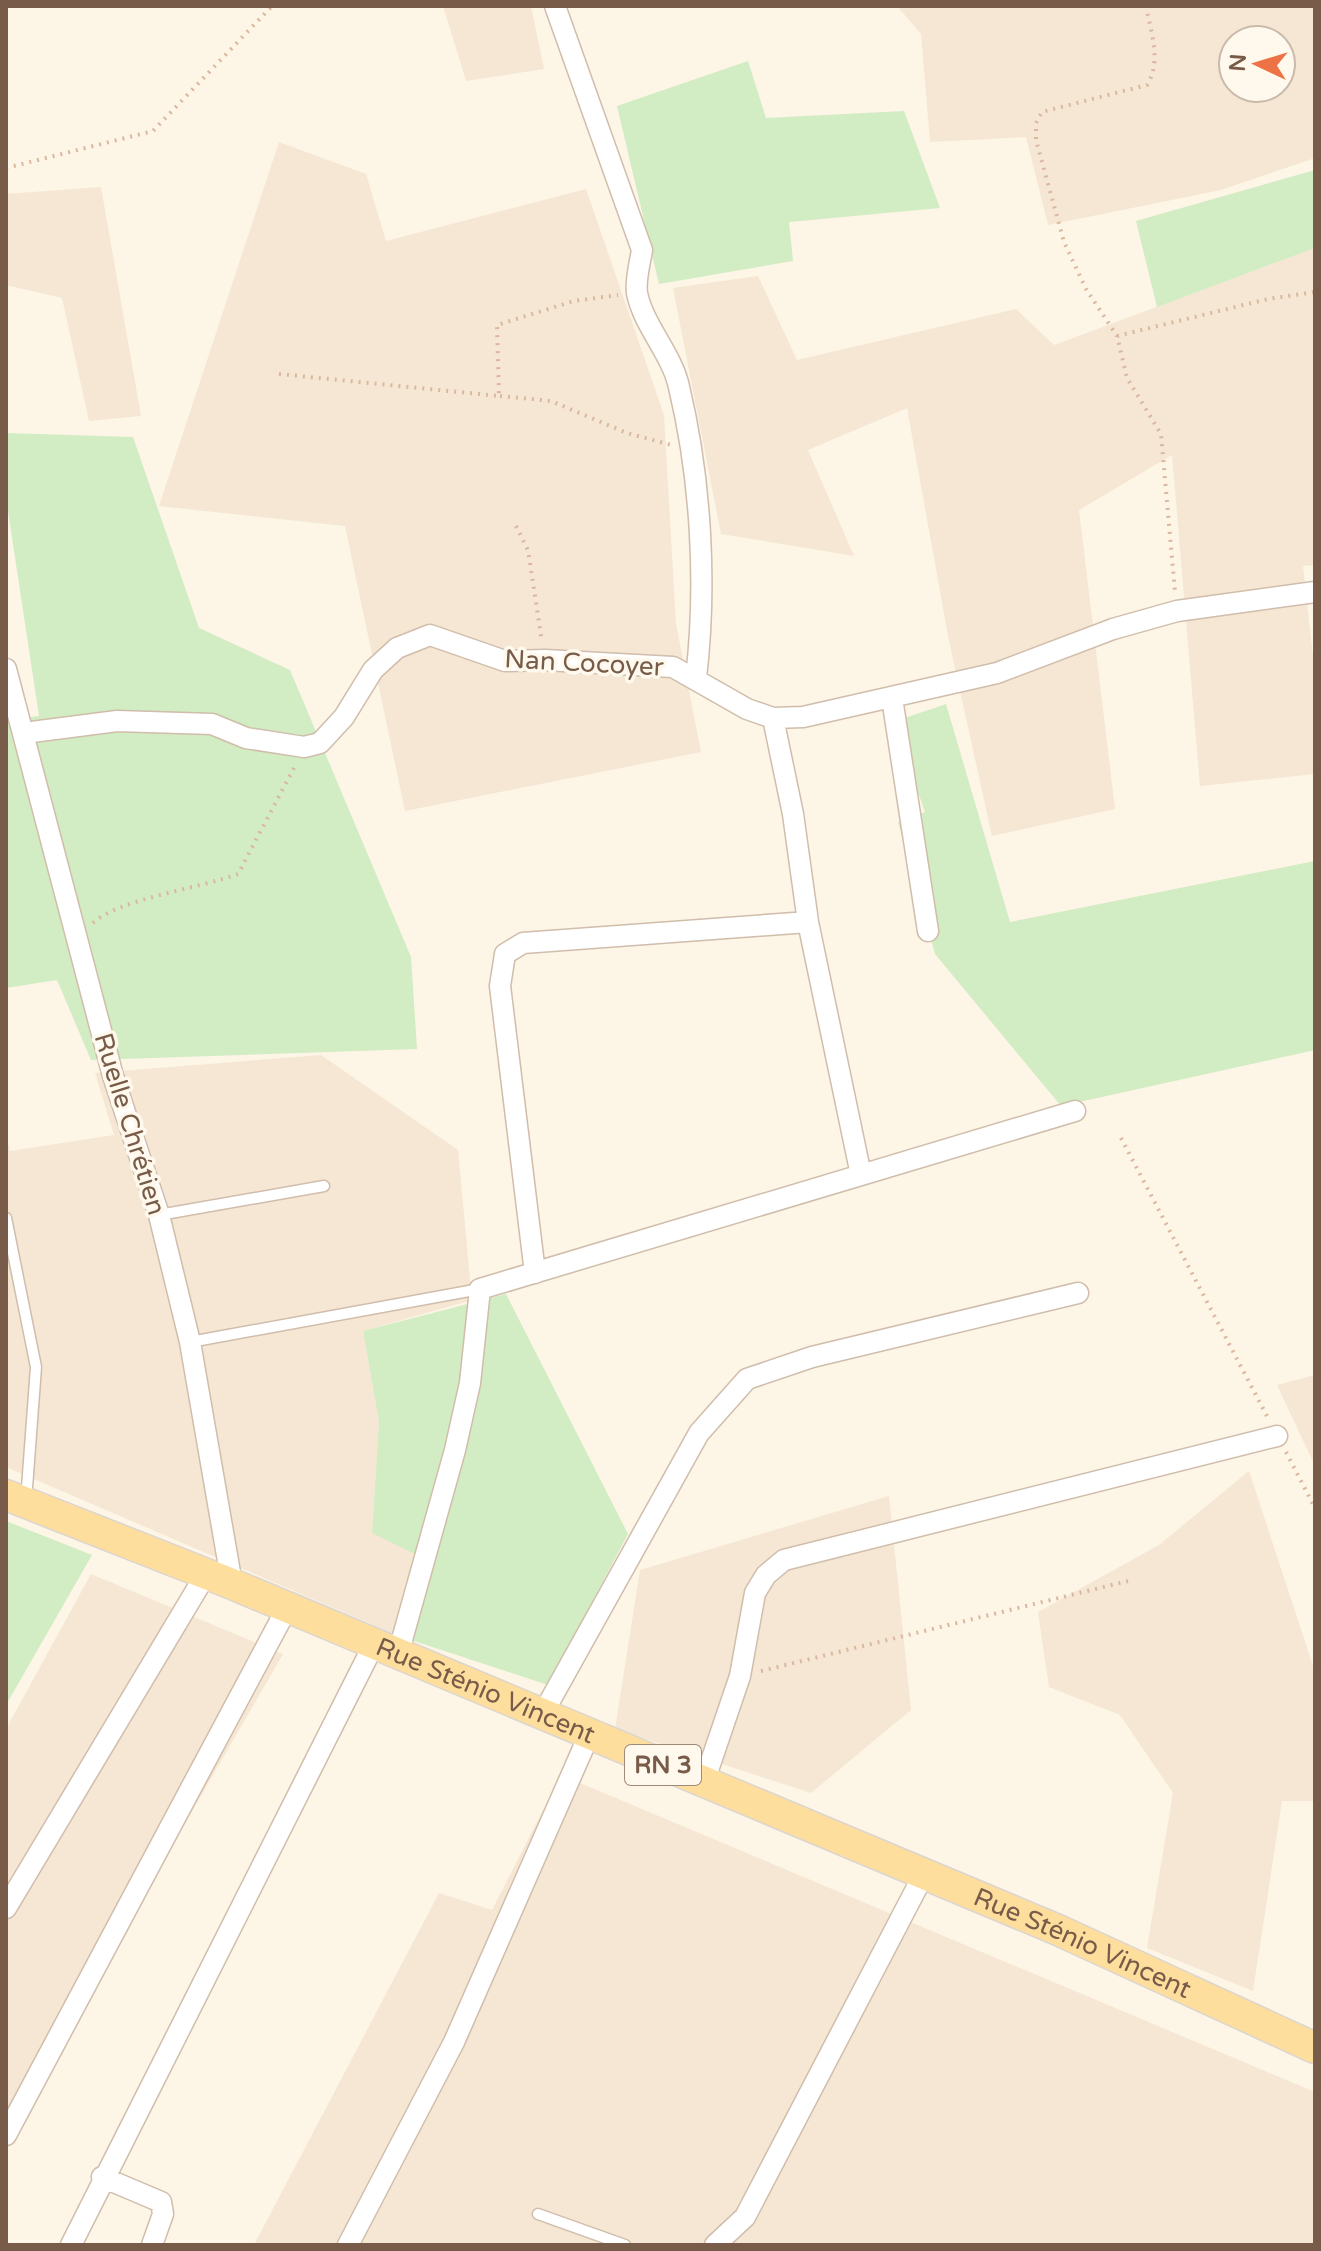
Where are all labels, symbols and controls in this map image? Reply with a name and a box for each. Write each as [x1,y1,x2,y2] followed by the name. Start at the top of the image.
[1217,24,1297,104] north arrow
[1224,53,1252,72] text: N
[504,643,664,683] street label: Nan Cocoyer
[88,1029,172,1219] street label: Ruelle Chrétien
[371,1631,600,1750] street label: Rue Sténio Vincent
[625,1745,701,1785] road number: RN 3
[969,1881,1196,2005] street label: Rue Sténio Vincent

